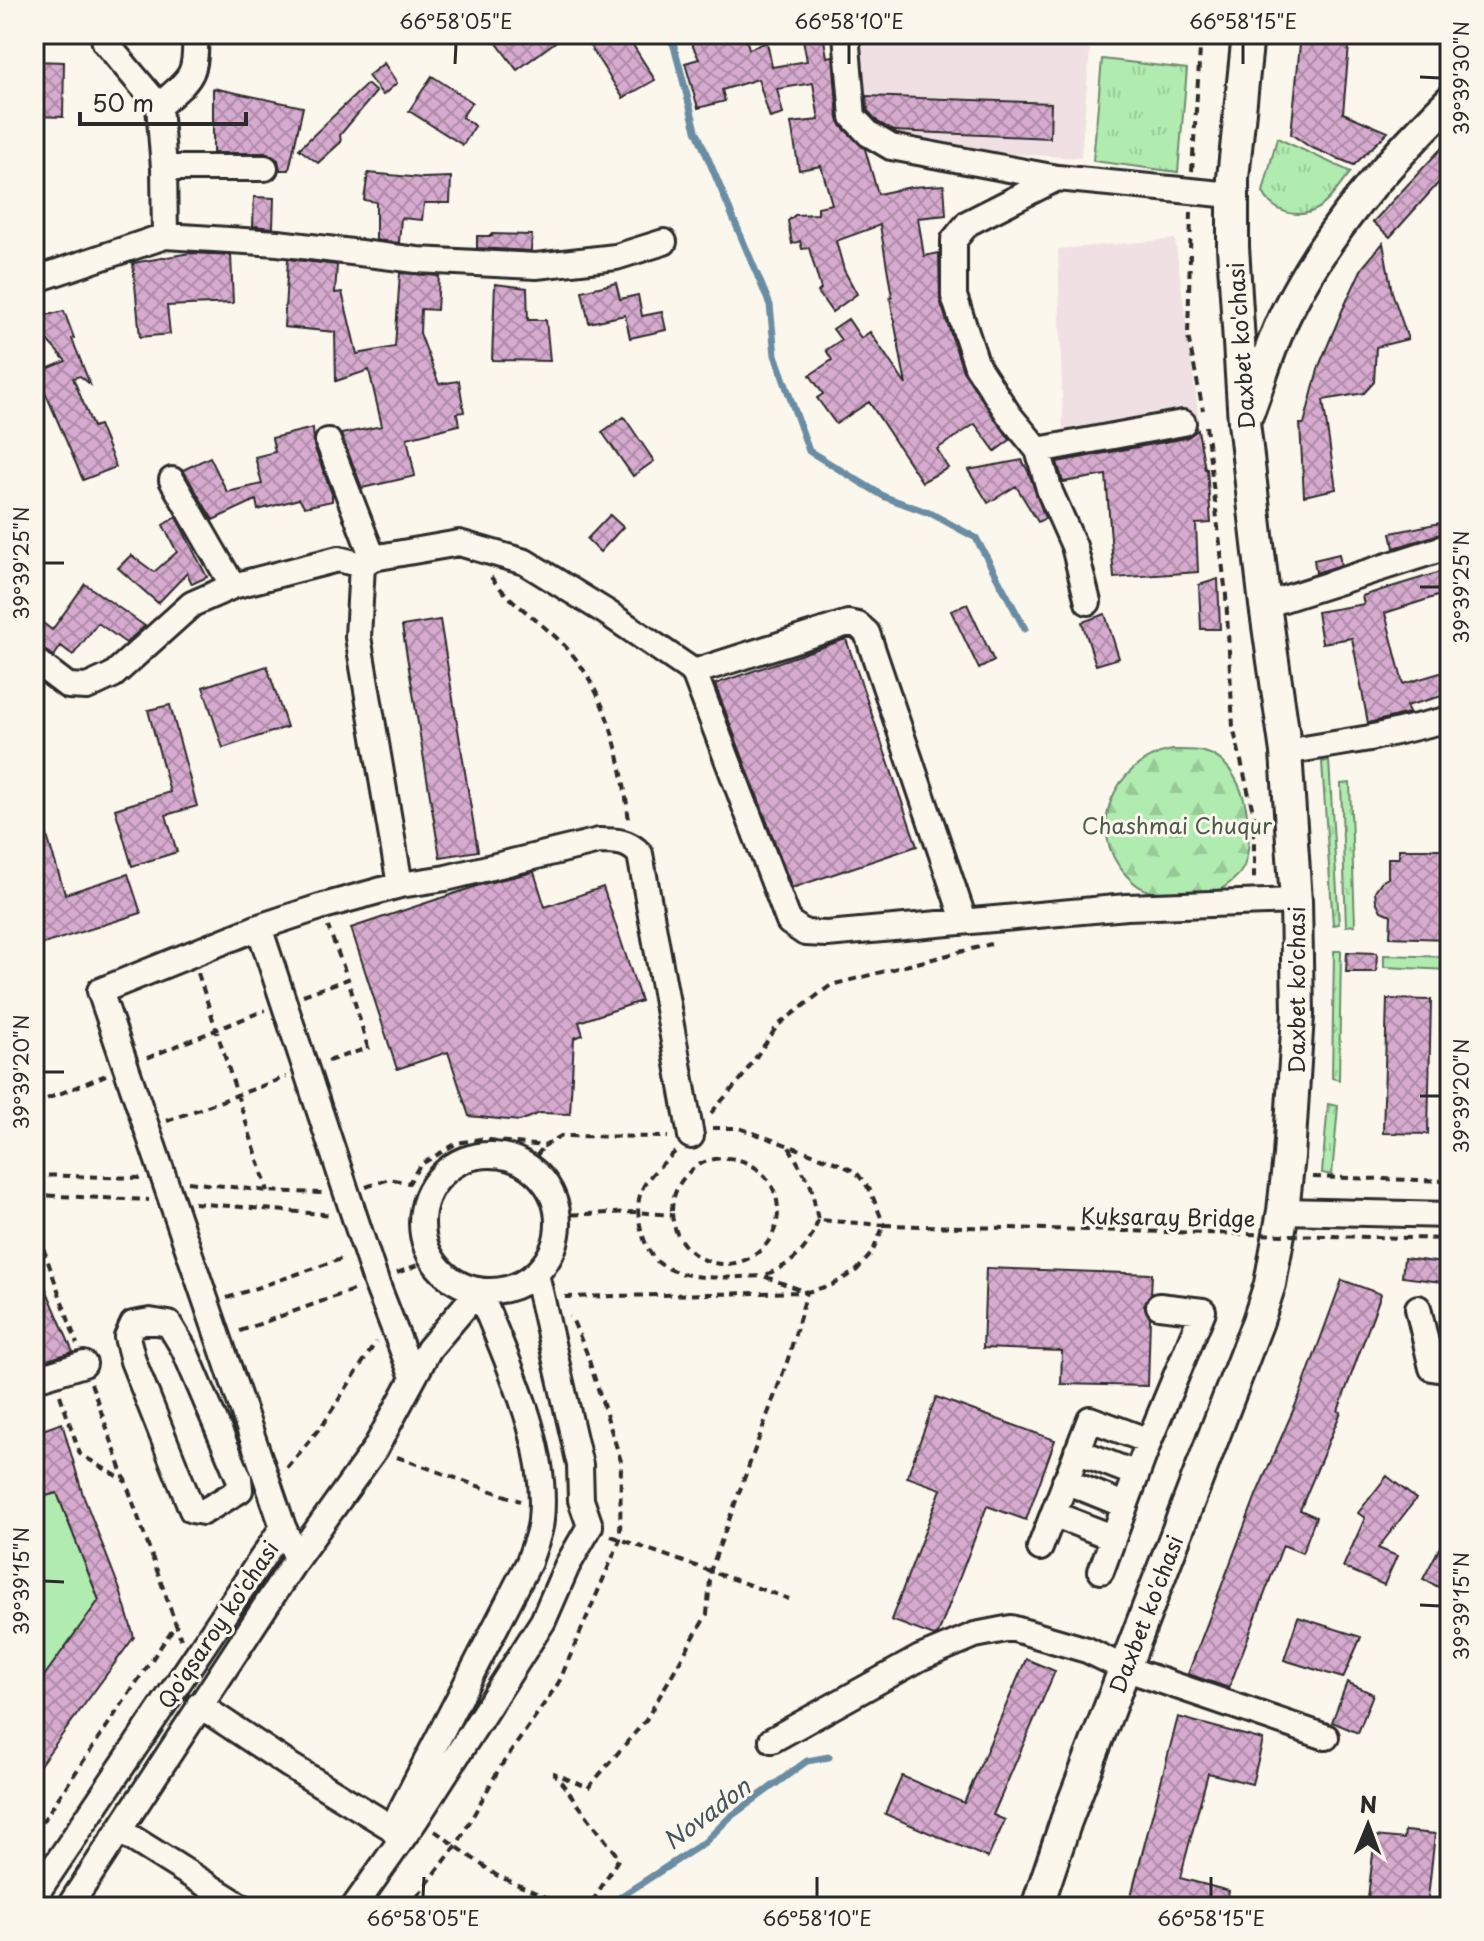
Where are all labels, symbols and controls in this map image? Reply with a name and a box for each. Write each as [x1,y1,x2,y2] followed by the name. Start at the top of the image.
[399,6,513,36] text: 66°58'05"E
[794,6,904,36] text: 66°58'10"E
[1189,6,1297,36] text: 66°58'15"E
[1446,21,1476,135] text: 39°39'30"N
[80,76,246,126] scale bar
[92,84,154,120] text: 50 m
[1218,261,1262,431] street label: Daxbet ko'chasi
[6,506,36,620] text: 39°39'25"N
[1446,530,1476,644] text: 39°39'25"N
[1082,808,1273,841] park label: Chashmai Chuqur
[1279,906,1312,1074] street label: Daxbet ko'chasi
[6,1014,36,1130] text: 39°39'20"N
[1446,1038,1476,1154] text: 39°39'20"N
[1080,1198,1256,1234] street label: Kuksaray Bridge
[6,1527,36,1635] text: 39°39'15"N
[1100,1530,1190,1698] street label: Daxbet ko'chasi
[148,1533,286,1715] street label: Qo'qsaroy ko'chasi
[1446,1552,1476,1660] text: 39°39'15"N
[655,1767,759,1858] water label: Novadon
[1328,1785,1408,1865] north arrow
[1359,1787,1377,1820] text: N
[366,1903,480,1933] text: 66°58'05"E
[762,1903,872,1933] text: 66°58'10"E
[1157,1903,1265,1933] text: 66°58'15"E

